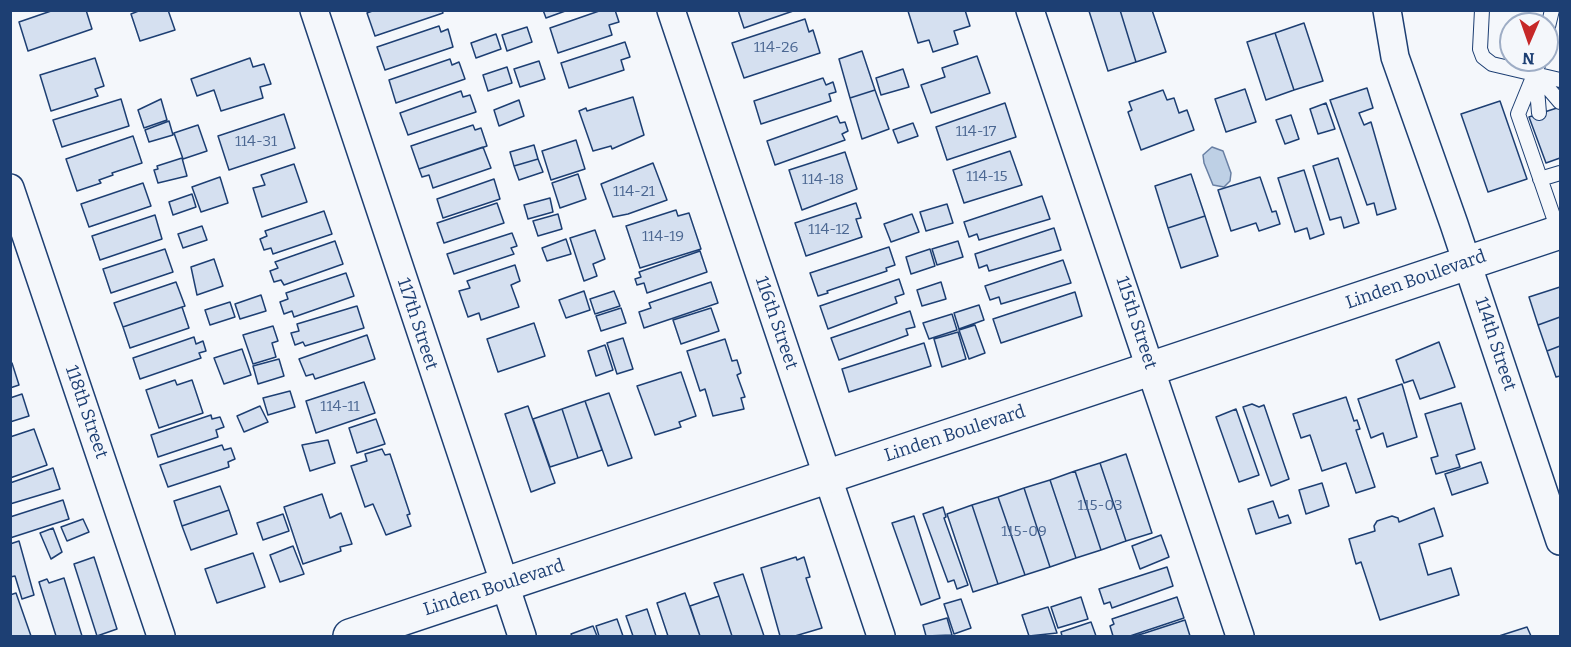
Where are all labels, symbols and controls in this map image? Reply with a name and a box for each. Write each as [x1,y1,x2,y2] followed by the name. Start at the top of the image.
[1499,12,1559,72] north arrow
[754,39,798,57] house number: 114-26
[1522,49,1535,68] text: N
[956,123,996,141] house number: 114-17
[235,133,277,151] house number: 114-31
[966,168,1008,186] house number: 114-15
[802,171,844,189] house number: 114-18
[613,183,655,201] house number: 114-21
[808,221,850,239] house number: 114-12
[642,228,684,246] house number: 114-19
[1343,246,1489,314] street label: Linden Boulevard
[750,274,802,372] street label: 116th Street
[1111,274,1161,372] street label: 115th Street
[392,275,442,373] street label: 117th Street
[1470,294,1520,394] street label: 114th Street
[60,363,112,461] street label: 118th Street
[320,398,360,416] house number: 114-11
[882,401,1028,467] street label: Linden Boulevard
[1077,497,1123,515] house number: 115-03
[1001,523,1047,541] house number: 115-09
[421,555,567,621] street label: Linden Boulevard

